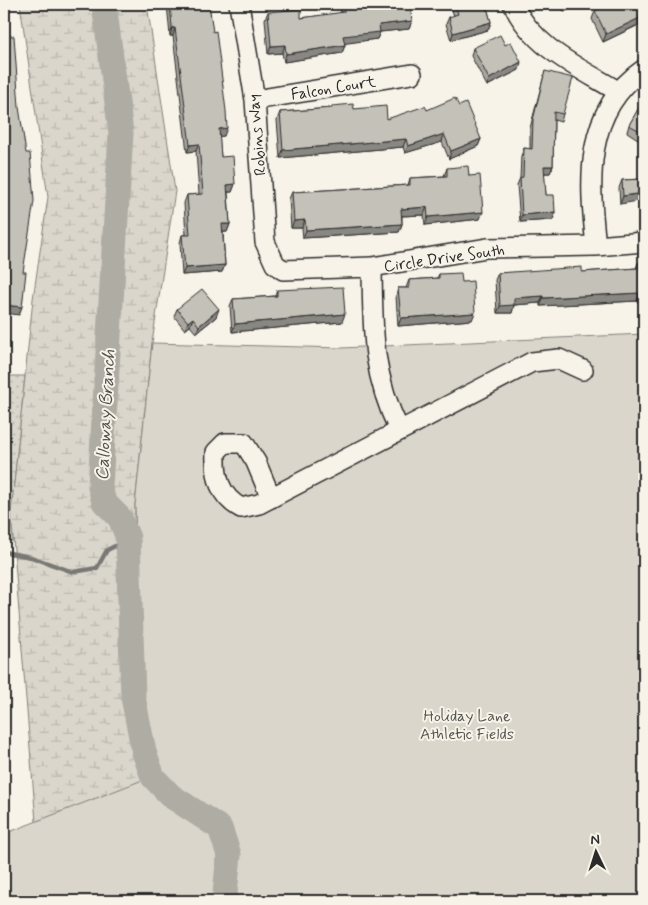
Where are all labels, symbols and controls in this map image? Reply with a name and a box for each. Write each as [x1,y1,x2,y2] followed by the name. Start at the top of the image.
[289,71,378,106] street label: Falcon Court
[243,93,272,177] street label: Robins Way
[382,240,506,277] street label: Circle Drive South
[91,349,121,481] water label: Calloway Branch
[420,706,514,745] park label: Holiday Lane Athletic Fields
[570,828,620,878] north arrow
[590,831,600,849] text: N

